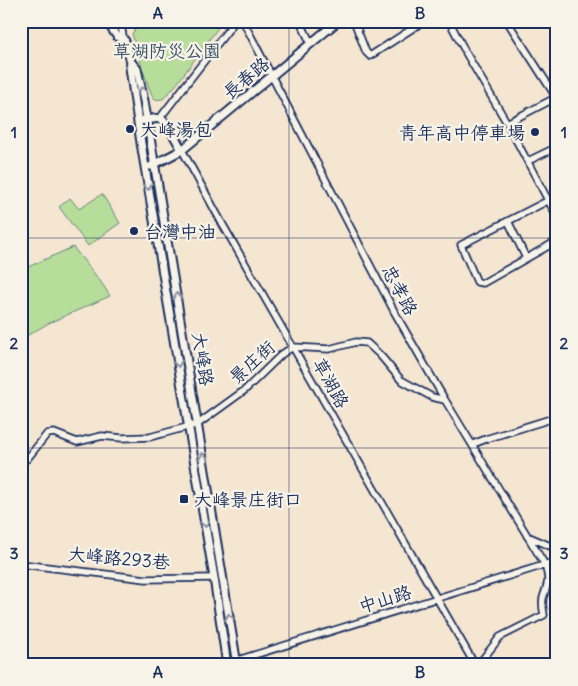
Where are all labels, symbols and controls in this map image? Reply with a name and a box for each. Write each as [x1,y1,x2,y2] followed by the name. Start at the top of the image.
[153,3,163,23] text: A
[415,3,426,23] text: B
[113,39,221,62] park label: 草湖防災公園
[218,52,274,104] street label: 長春路
[137,85,148,94] one-way arrow
[140,118,212,141] place label: 大峰湯包
[399,121,525,144] place label: 青年高中停車場
[11,122,17,142] text: 1
[561,122,567,142] text: 1
[124,123,136,135] marker: 大峰湯包
[529,126,541,138] marker: 青年高中停車場
[143,182,153,191] one-way arrow
[144,220,216,243] place label: 台灣中油
[128,225,140,237] marker: 台灣中油
[377,261,423,319] street label: 忠孝路
[172,292,182,300] one-way arrow
[187,331,219,387] street label: 大峰路
[10,333,19,353] text: 2
[560,333,569,353] text: 2
[224,335,280,389] street label: 景庄街
[308,354,354,412] street label: 草湖路
[173,360,183,369] one-way arrow
[199,452,209,461] one-way arrow
[194,488,302,511] place label: 大峰景庄街口
[178,493,190,505] marker: 大峰景庄街口
[200,520,210,529] one-way arrow
[67,542,171,574] street label: 大峰路293巷
[9,543,19,563] text: 3
[559,543,569,563] text: 3
[356,580,414,618] street label: 中山路
[225,612,235,621] one-way arrow
[153,662,163,682] text: A
[415,662,426,682] text: B

